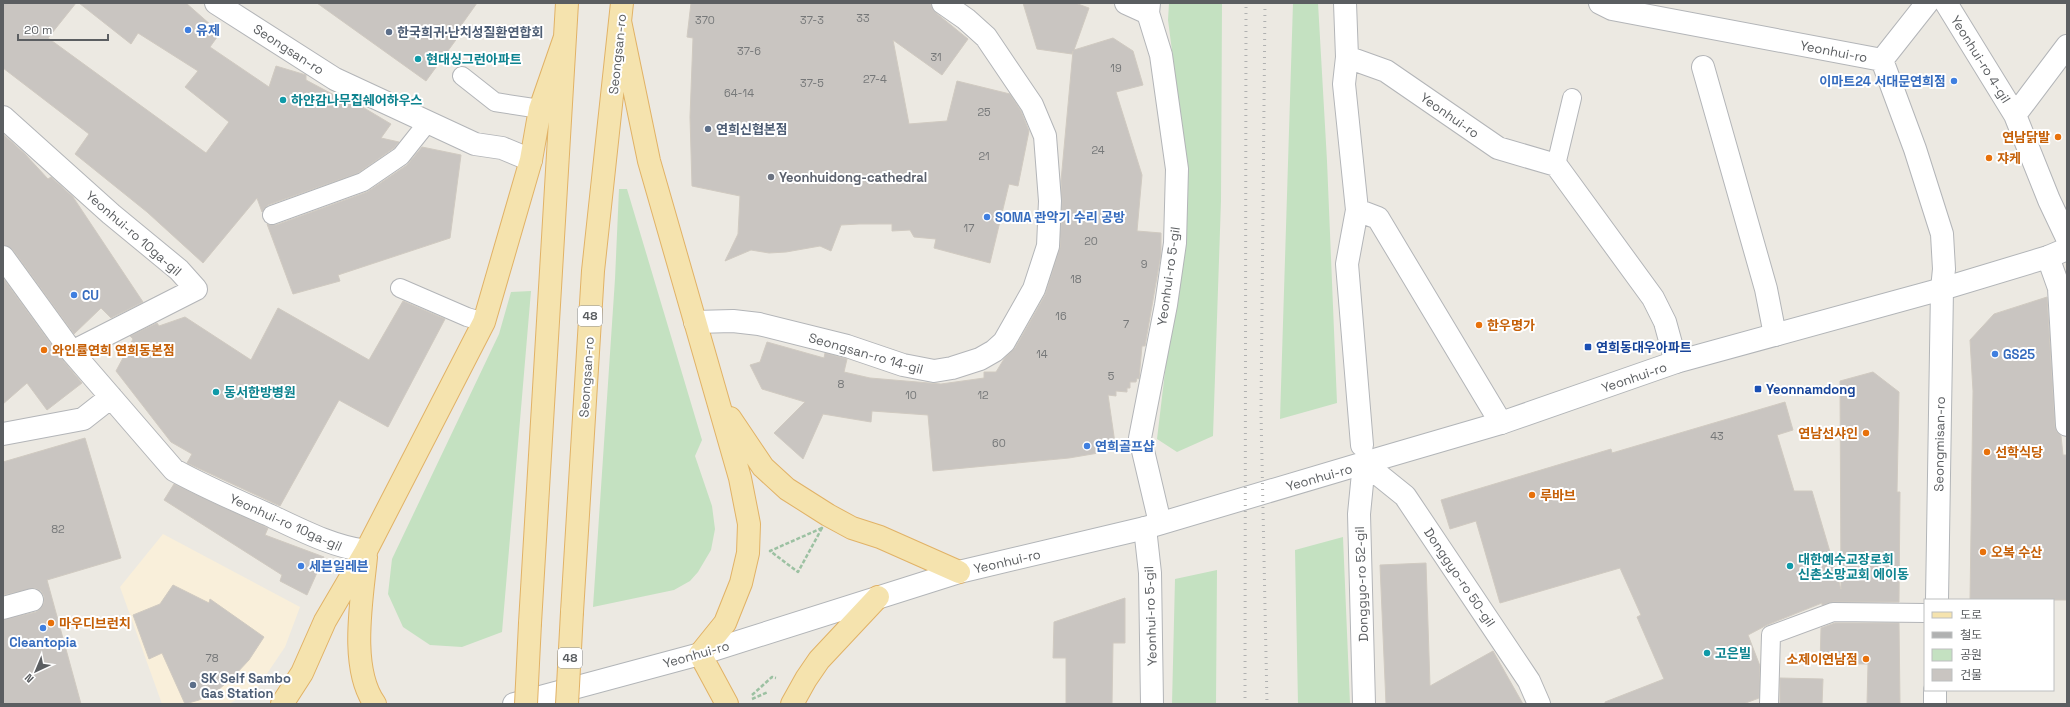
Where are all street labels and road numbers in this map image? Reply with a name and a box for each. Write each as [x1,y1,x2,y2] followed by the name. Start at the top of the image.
[1947,12,2014,106] street label: Yeonhui-ro 4-gil
[605,13,630,95] street label: Seongsan-ro
[250,20,327,79] street label: Seongsan-ro
[1799,37,1869,66] street label: Yeonhui-ro
[1417,89,1482,142] street label: Yeonhui-ro
[82,187,185,280] street label: Yeonhui-ro 10ga-gil
[1153,225,1184,327] street label: Yeonhui-ro 5-gil
[578,306,602,326] road number: 48
[807,329,925,378] street label: Seongsan-ro 14-gil
[575,336,598,418] street label: Seongsan-ro
[1599,358,1669,397] street label: Yeonhui-ro
[1930,396,1949,492] street label: Seongmisan-ro
[1284,460,1354,495] street label: Yeonhui-ro
[227,490,345,555] street label: Yeonhui-ro 10ga-gil
[1420,524,1499,630] street label: Donggyo-ro 50-gil
[1351,526,1372,642] street label: Donggyo-ro 52-gil
[972,546,1042,577] street label: Yeonhui-ro
[1140,566,1161,666] street label: Yeonhui-ro 5-gil
[661,637,731,672] street label: Yeonhui-ro
[558,648,582,668] road number: 48

